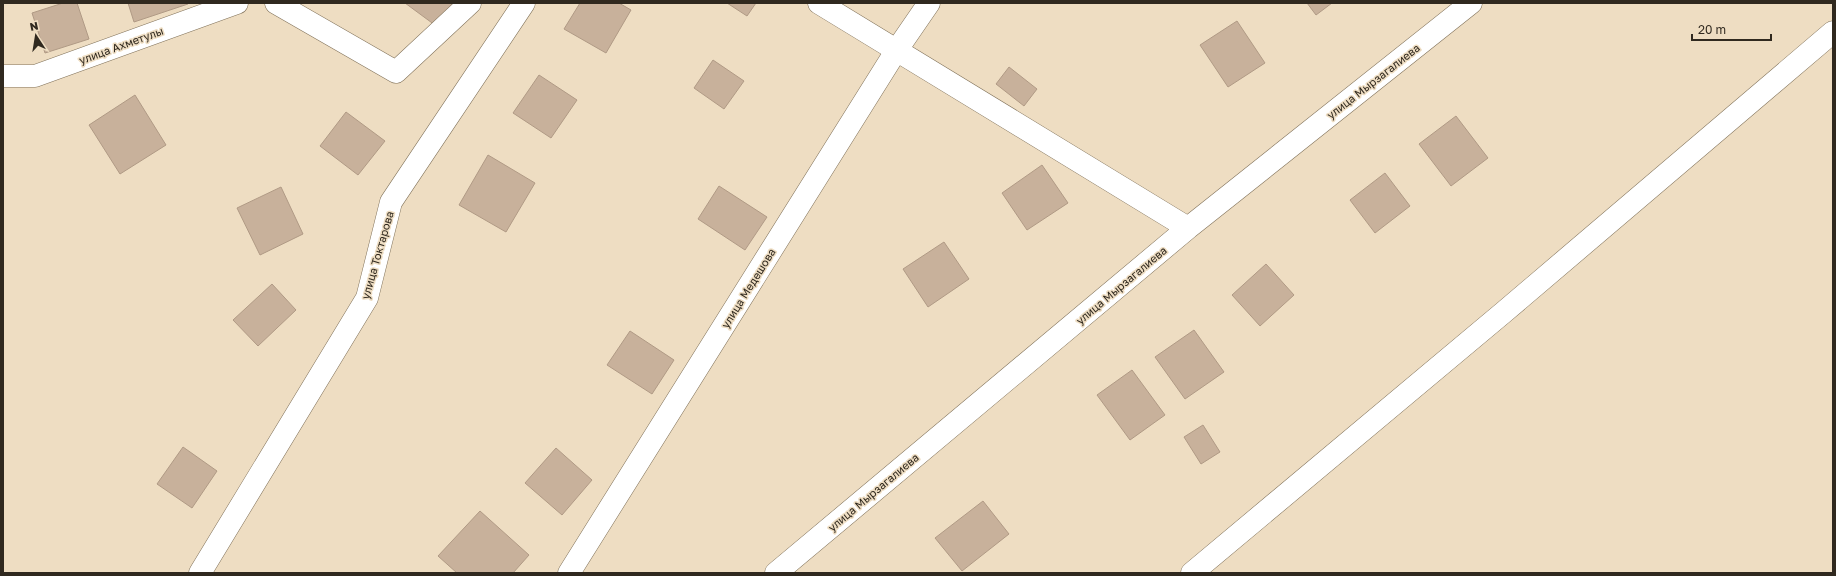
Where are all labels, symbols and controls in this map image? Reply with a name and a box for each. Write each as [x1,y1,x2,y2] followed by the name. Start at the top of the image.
[16,16,56,56] north arrow
[1692,16,1771,42] scale bar
[28,19,39,33] text: N
[1698,22,1726,37] text: 20 m
[77,24,165,66] street label: улица Ахметулы
[1324,41,1422,121] street label: улица Мырзагалиева
[358,210,396,300] street label: улица Токтарова
[1073,243,1169,327] street label: улица Мырзагалиева
[718,246,778,330] street label: улица Медешова
[825,450,921,534] street label: улица Мырзагалиева

